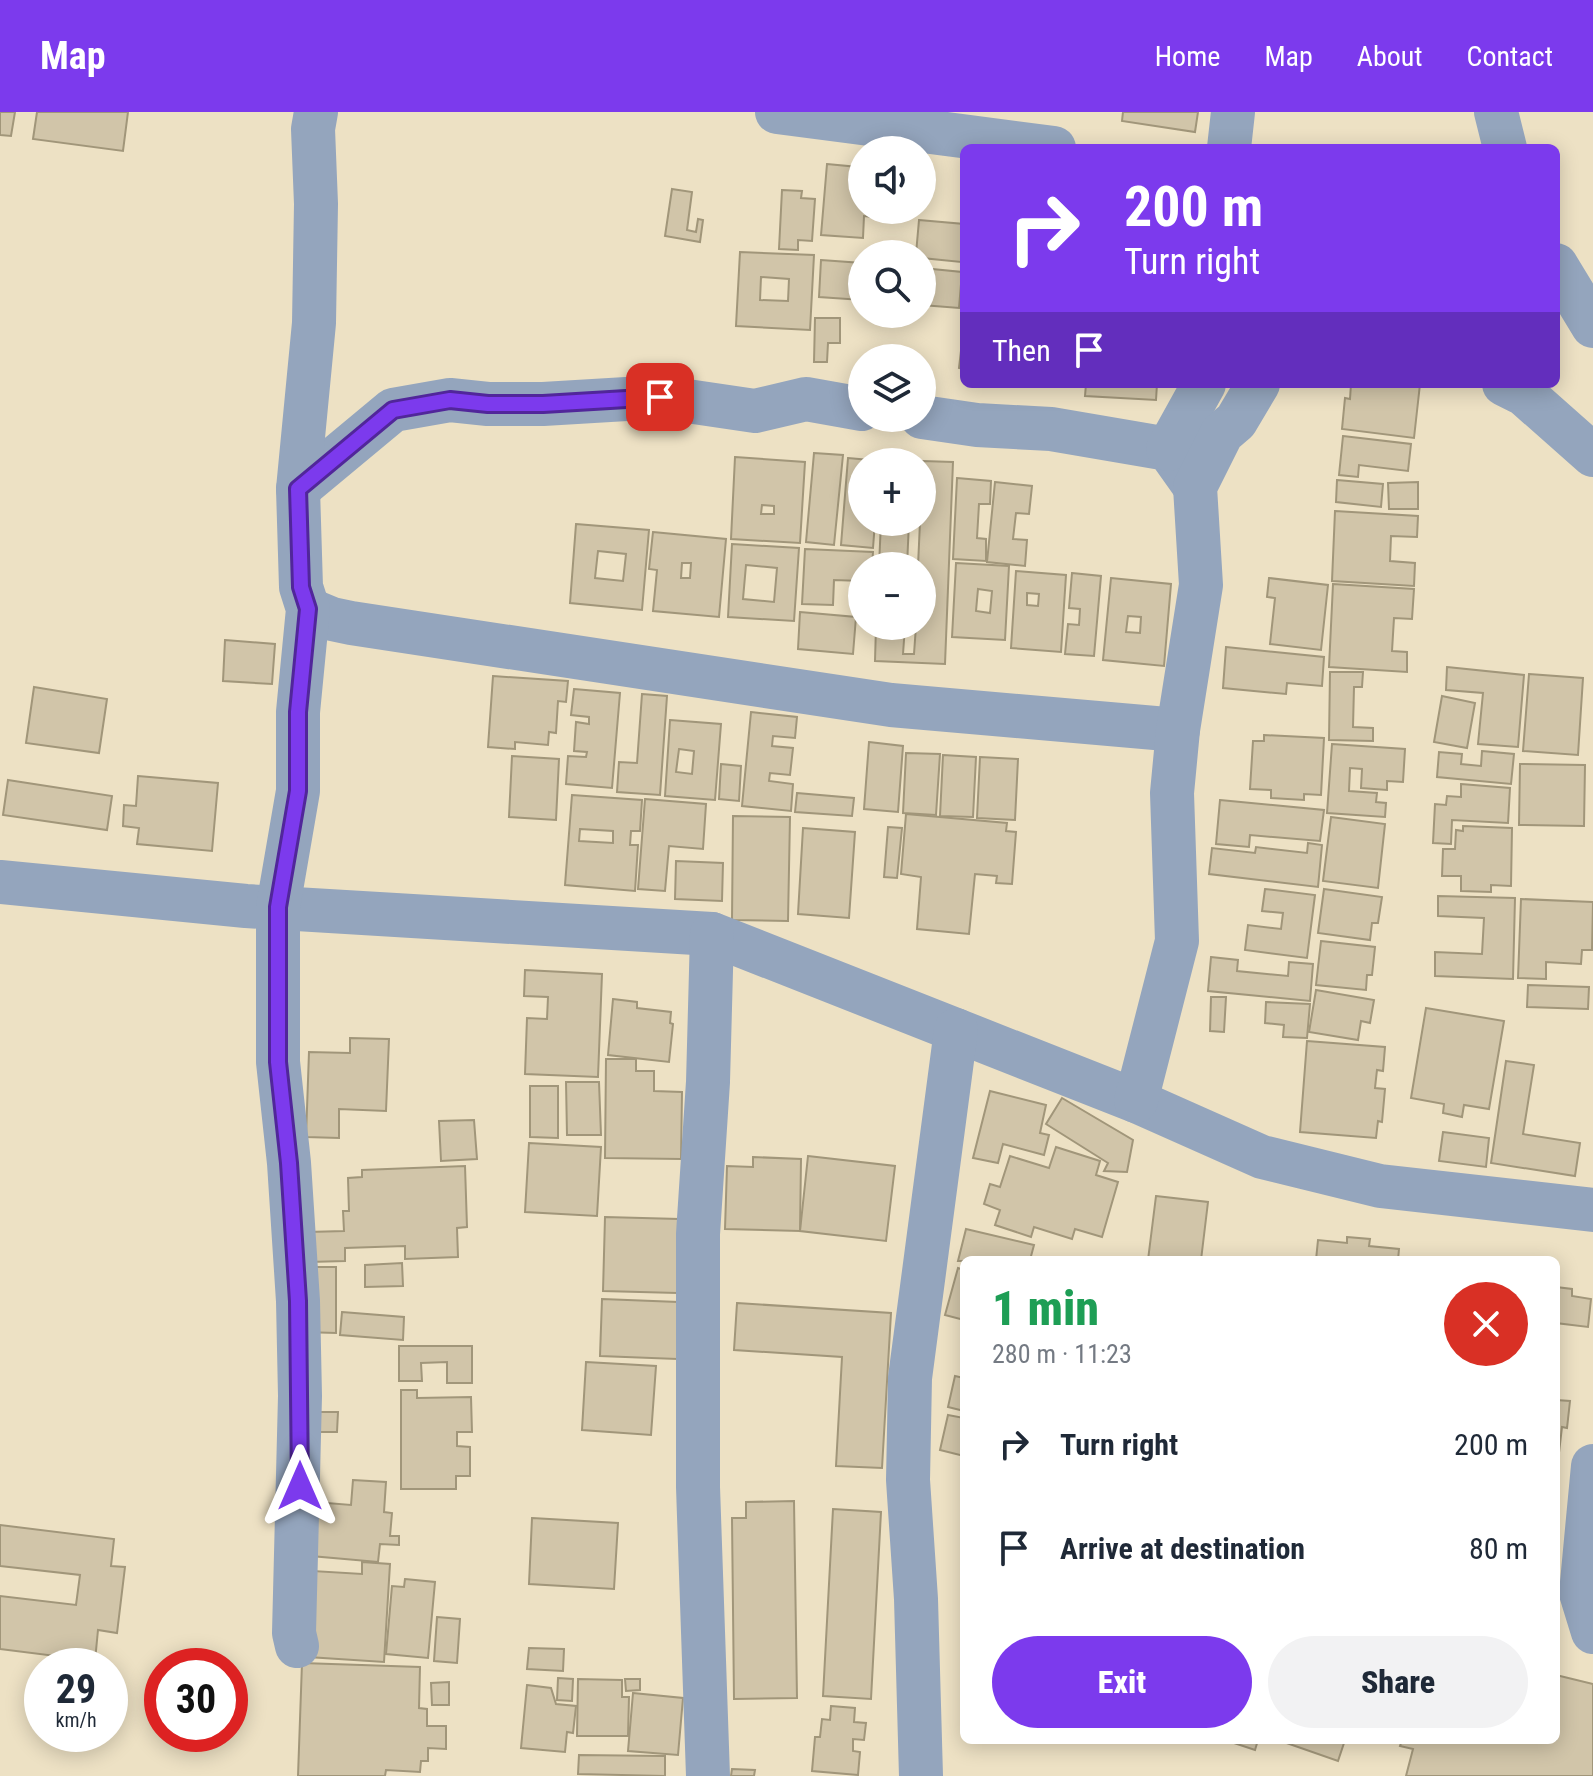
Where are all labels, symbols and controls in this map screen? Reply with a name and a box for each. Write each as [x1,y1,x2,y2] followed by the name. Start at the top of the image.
[40,34,106,78] text: Map
[1155,40,1220,73] text: Home
[1264,40,1313,73] text: Map
[1357,40,1423,73] text: About
[1467,40,1553,73] text: Contact
[848,136,936,640] map controls
[848,136,936,224] button: sound
[1124,174,1263,240] text: 200 m
[992,176,1096,280] icon: right
[848,240,936,328] button: search
[1124,241,1260,283] text: Turn right
[1067,328,1111,372] icon: arrive
[992,333,1051,368] text: Then
[848,344,936,432] button: layers
[626,363,694,431] pin
[638,375,682,419] icon: arrive
[848,448,936,536] button: +
[848,552,936,640] button: −
[992,1280,1099,1337] text: 1 min
[1444,1282,1528,1366] button: close
[992,1339,1132,1369] text: 280 m · 11:23
[992,1422,1036,1466] icon: right
[1060,1427,1178,1462] text: Turn right
[1454,1427,1528,1462] text: 200 m
[258,1444,342,1528] position arrow
[992,1526,1036,1570] icon: arrive
[1060,1531,1305,1566] text: Arrive at destination
[1469,1531,1528,1566] text: 80 m
[992,1636,1252,1728] button: Exit
[1268,1636,1528,1728] button: Share
[144,1648,248,1752] speed limit sign: 30
[56,1666,96,1713] text: 29
[55,1708,97,1732] text: km/h

